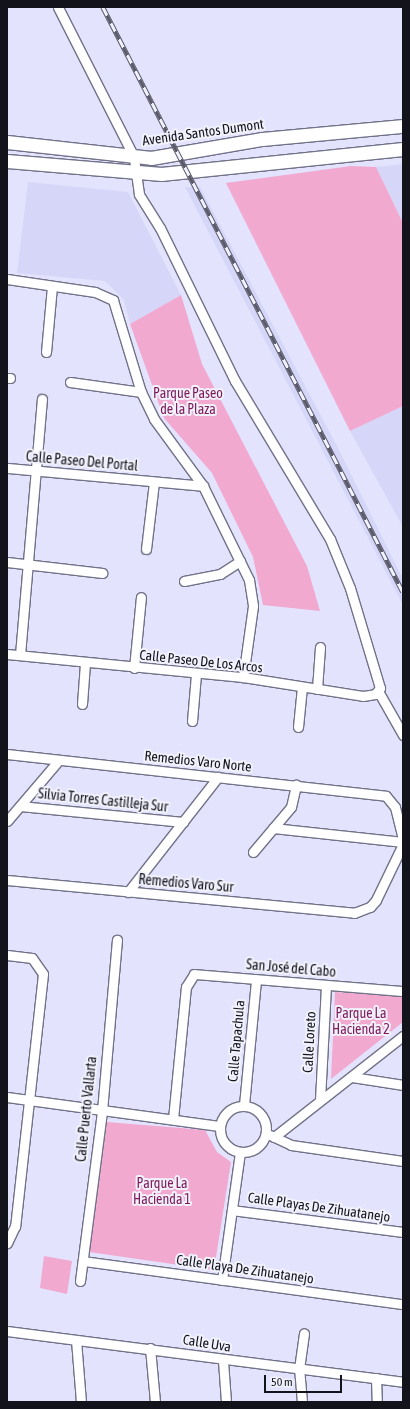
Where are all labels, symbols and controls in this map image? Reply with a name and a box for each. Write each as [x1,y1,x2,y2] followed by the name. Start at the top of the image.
[141,115,265,149] street label: Avenida Santos Dumont
[153,385,223,418] park label: Parque Paseo de la Plaza
[25,448,139,474] street label: Calle Paseo Del Portal
[139,646,263,676] street label: Calle Paseo De Los Arcos
[144,747,252,775] street label: Remedios Varo Norte
[37,785,169,815] street label: Silvia Torres Castilleja Sur
[138,870,234,896] street label: Remedios Varo Sur
[245,956,337,980] street label: San José del Cabo
[224,999,248,1083] street label: Calle Tapachula
[332,1005,390,1038] park label: Parque La Hacienda 2
[299,1011,319,1073] street label: Calle Loreto
[72,1055,100,1163] street label: Calle Puerto Vallarta
[133,1175,191,1208] park label: Parque La Hacienda 1
[247,1189,391,1225] street label: Calle Playas De Zihuatanejo
[175,1251,315,1287] street label: Calle Playa De Zihuatanejo
[182,1331,232,1355] street label: Calle Uva
[266,1367,344,1393] scale bar
[271,1375,293,1389] text: 50 m

